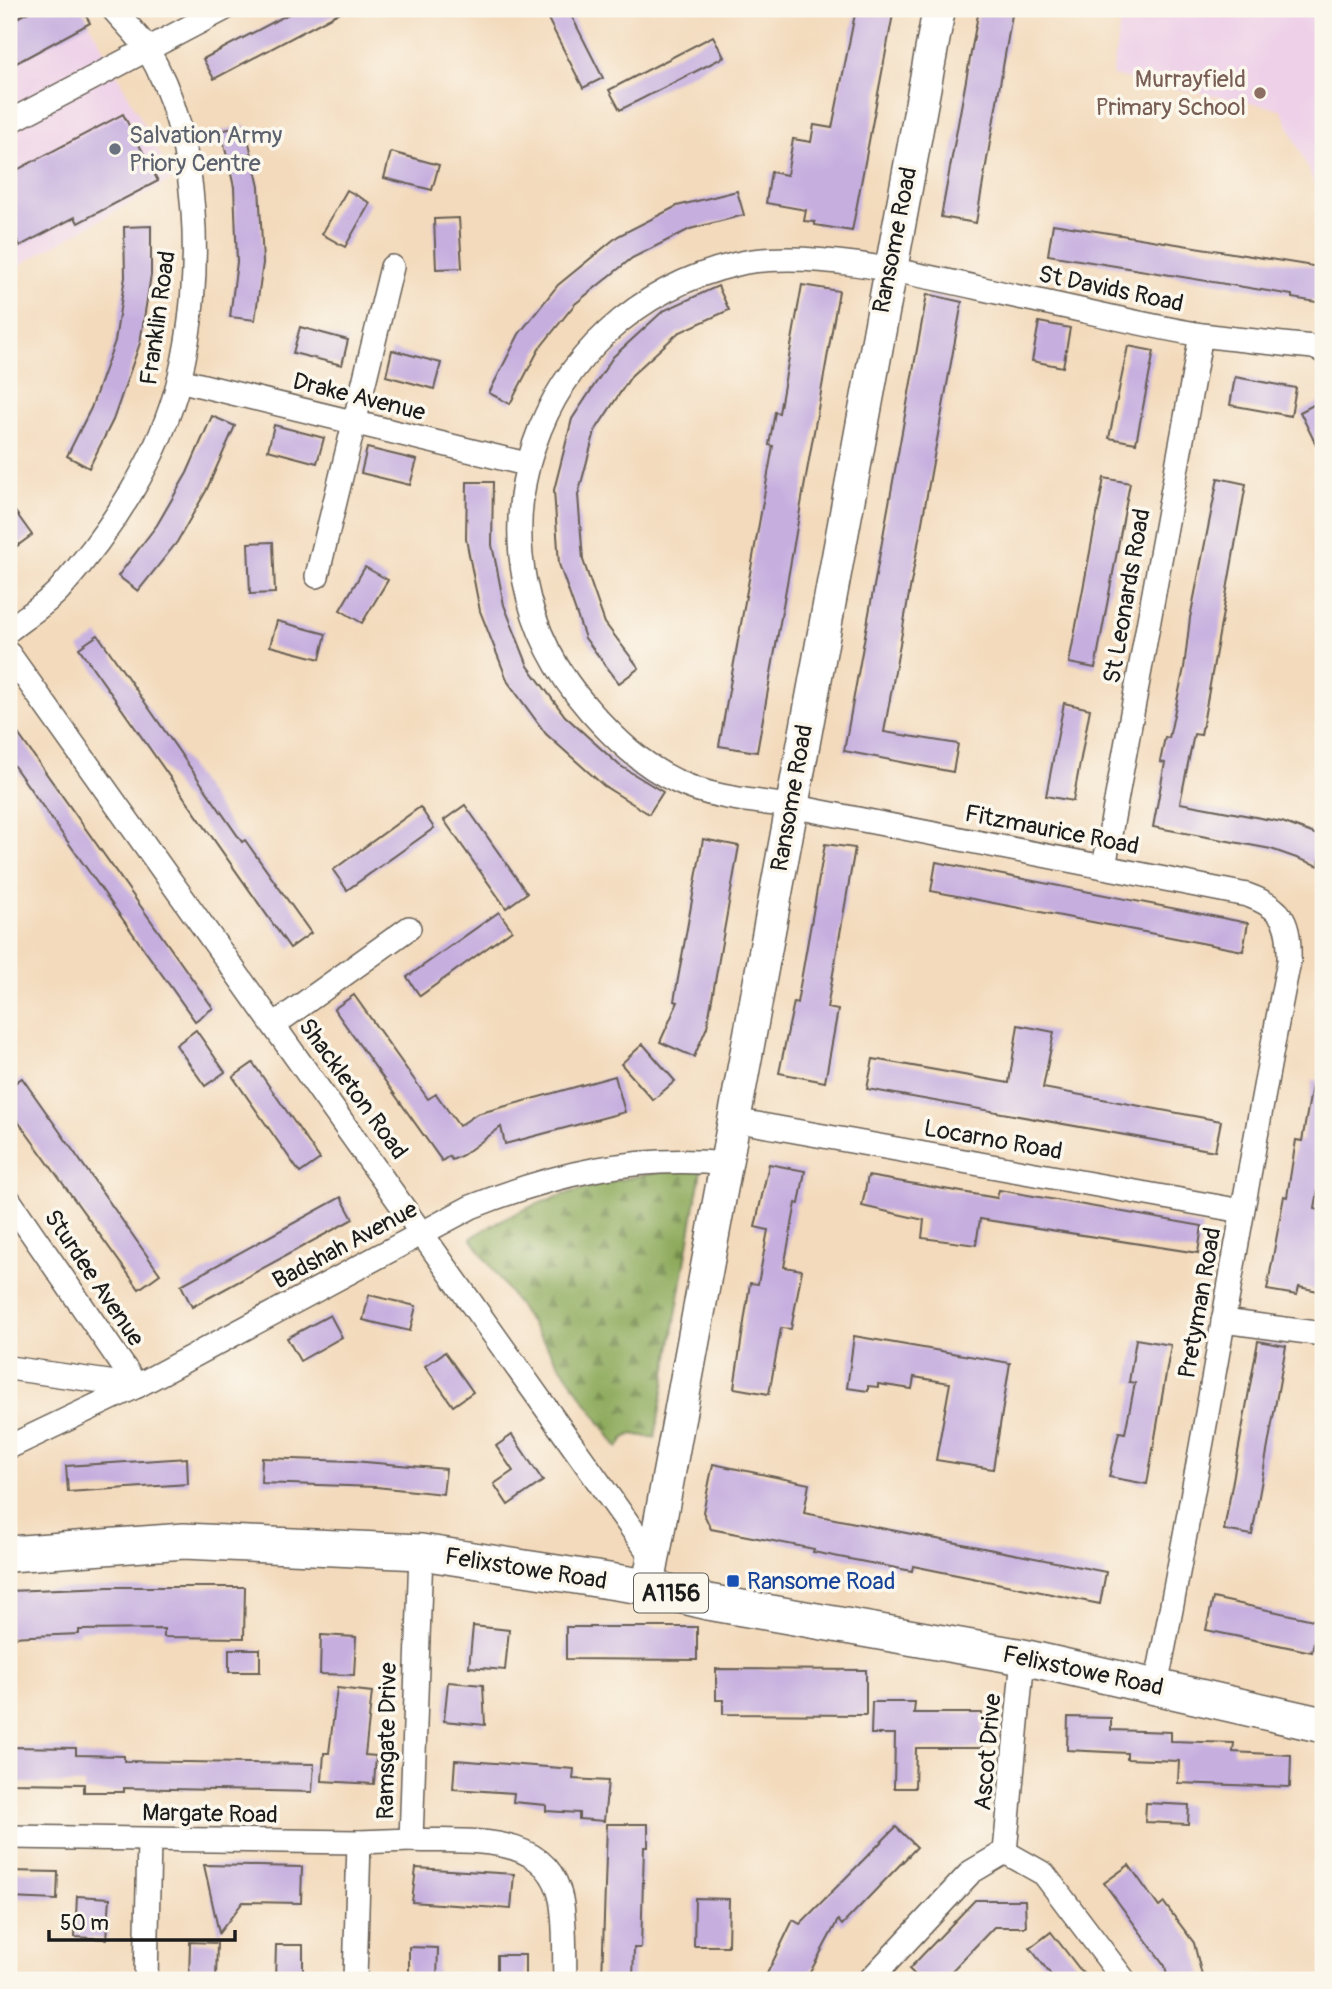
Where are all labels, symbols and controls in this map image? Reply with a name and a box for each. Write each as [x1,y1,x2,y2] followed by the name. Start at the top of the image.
[1096,65,1246,122] place label: Murrayfield Primary School
[1252,85,1268,101] marker: Murrayfield Primary School
[129,121,282,178] place label: Salvation Army Priory Centre
[107,141,123,157] marker: Salvation Army Priory Centre
[867,164,923,316] street label: Ransome Road
[134,249,182,387] street label: Franklin Road
[1036,259,1186,319] street label: St Davids Road
[290,367,428,428] street label: Drake Avenue
[1097,506,1157,686] street label: St Leonards Road
[765,722,819,874] street label: Ransome Road
[962,799,1142,861] street label: Fitzmaurice Road
[292,1013,414,1165] street label: Shackleton Road
[921,1114,1065,1166] street label: Locarno Road
[268,1195,423,1295] street label: Badshah Avenue
[38,1204,150,1352] street label: Sturdee Avenue
[1172,1225,1228,1381] street label: Pretyman Road
[443,1542,609,1596] street label: Felixstowe Road
[747,1567,895,1596] place label: Ransome Road
[725,1573,741,1589] marker: Ransome Road
[634,1574,708,1612] road number: A1156
[1000,1640,1166,1702] street label: Felixstowe Road
[371,1662,403,1820] street label: Ramsgate Drive
[968,1692,1008,1812] street label: Ascot Drive
[142,1798,278,1830] street label: Margate Road
[49,1898,234,1942] scale bar
[60,1910,109,1937] text: 50 m

